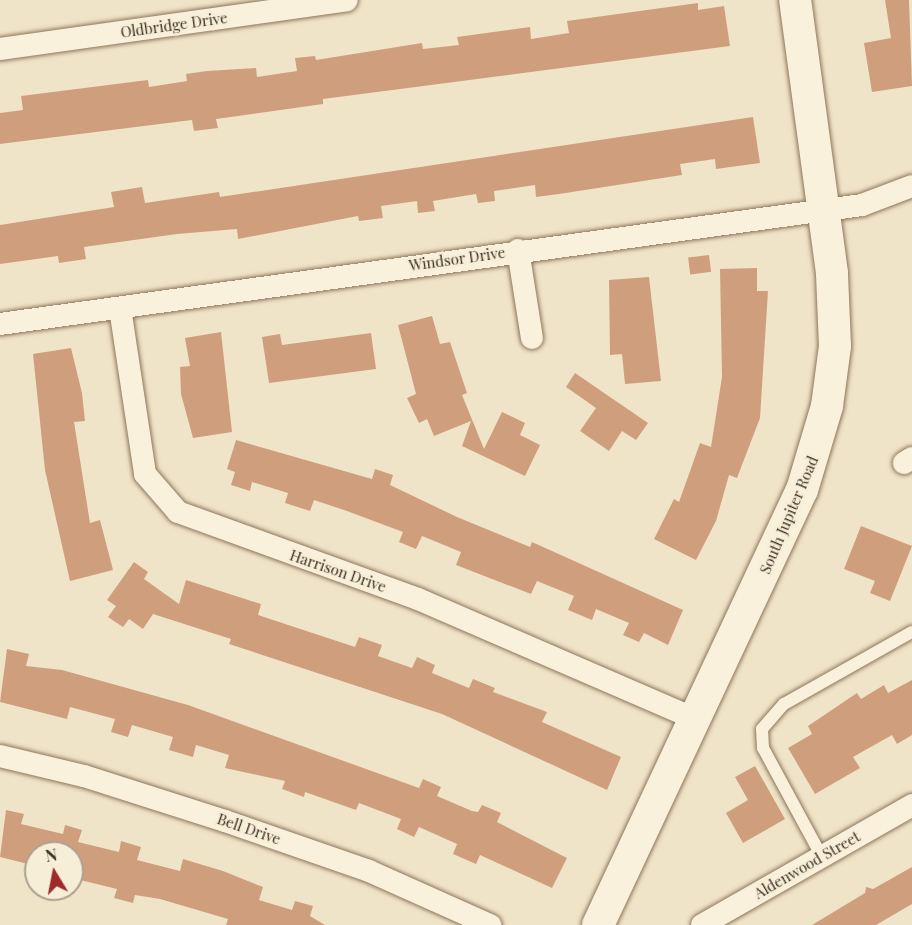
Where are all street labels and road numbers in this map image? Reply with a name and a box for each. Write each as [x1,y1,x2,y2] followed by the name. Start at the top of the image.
[119,9,229,41] street label: Oldbridge Drive
[408,243,506,275] street label: Windsor Drive
[756,453,822,577] street label: South Jupiter Road
[287,546,389,596] street label: Harrison Drive
[215,810,283,848] street label: Bell Drive
[751,827,863,903] street label: Aldenwood Street

